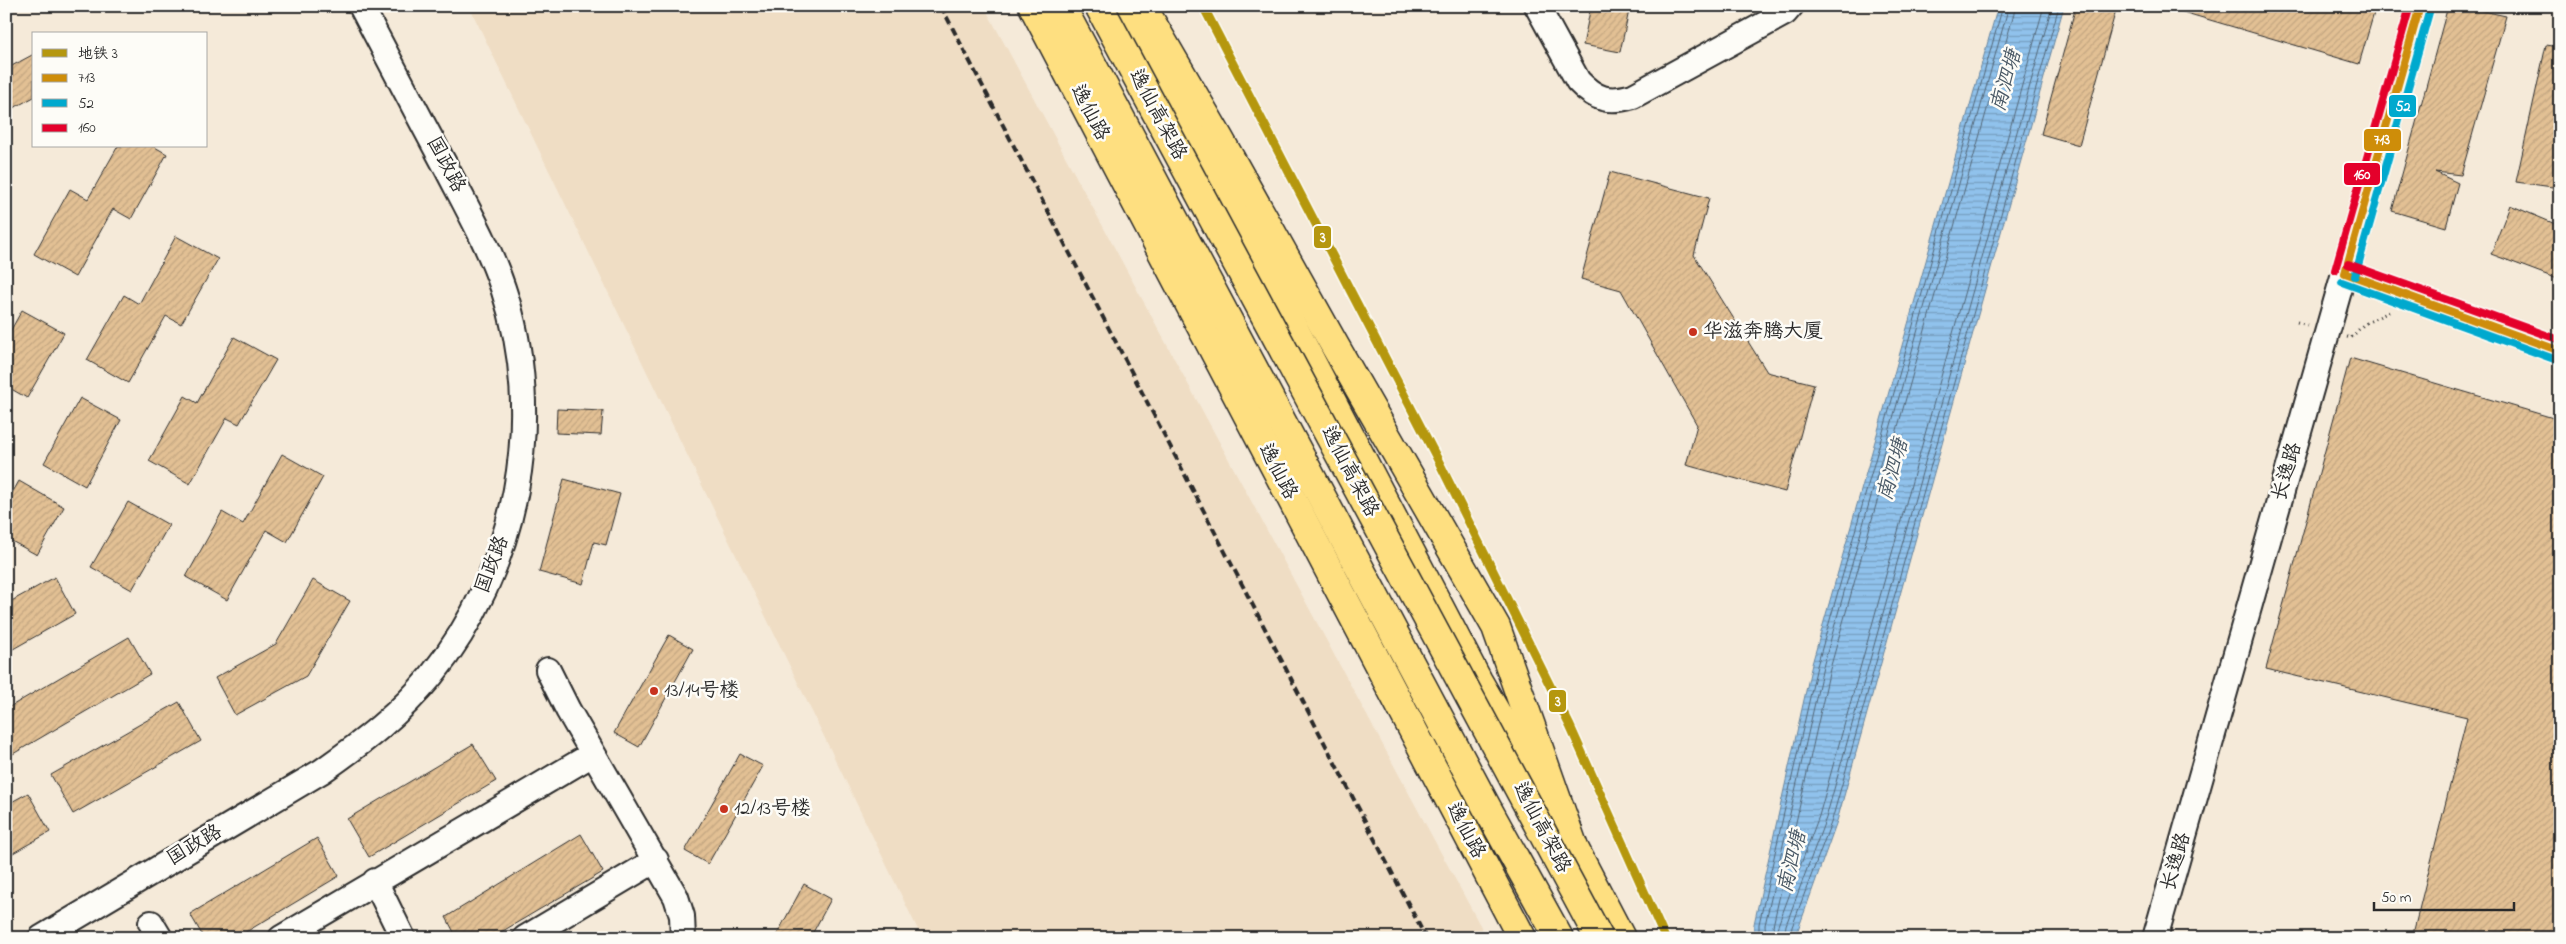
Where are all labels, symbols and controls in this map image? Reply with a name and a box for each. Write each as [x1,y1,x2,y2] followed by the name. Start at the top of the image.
[32,32,208,148] legend
[78,43,118,65] text: 地铁 3
[1984,45,2031,115] water label: 南泗塘
[1121,64,1194,167] street label: 逸仙高架路
[78,67,95,89] text: 713
[1062,80,1116,147] street label: 逸仙路
[78,93,95,115] text: 52
[2388,94,2417,118] line badge: 52
[2396,97,2411,118] text: 52
[78,117,96,139] text: 160
[2363,128,2402,152] line badge: 713
[2374,130,2390,151] text: 713
[418,132,472,199] street label: 国政路
[2343,162,2381,186] line badge: 160
[2354,165,2370,186] text: 160
[1313,225,1332,249] line badge: 3
[1319,228,1326,249] text: 3
[1703,318,1823,347] place label: 华滋奔腾大厦
[1687,326,1699,338] marker: 华滋奔腾大厦
[1313,421,1386,524] street label: 逸仙高架路
[1871,434,1918,504] water label: 南泗塘
[2266,438,2310,505] street label: 长逸路
[1250,439,1304,506] street label: 逸仙路
[469,531,518,598] street label: 国政路
[664,677,739,706] place label: 13/14号楼
[648,685,660,697] marker: 13/14号楼
[1548,689,1567,713] line badge: 3
[1554,692,1561,713] text: 3
[1505,777,1578,880] street label: 逸仙高架路
[734,795,811,824] place label: 12/13号楼
[1438,798,1492,865] street label: 逸仙路
[718,803,730,815] marker: 12/13号楼
[162,818,229,874] street label: 国政路
[1771,826,1816,896] water label: 南泗塘
[2155,828,2199,895] street label: 长逸路
[2374,879,2514,911] scale bar
[2381,887,2412,909] text: 50 m

